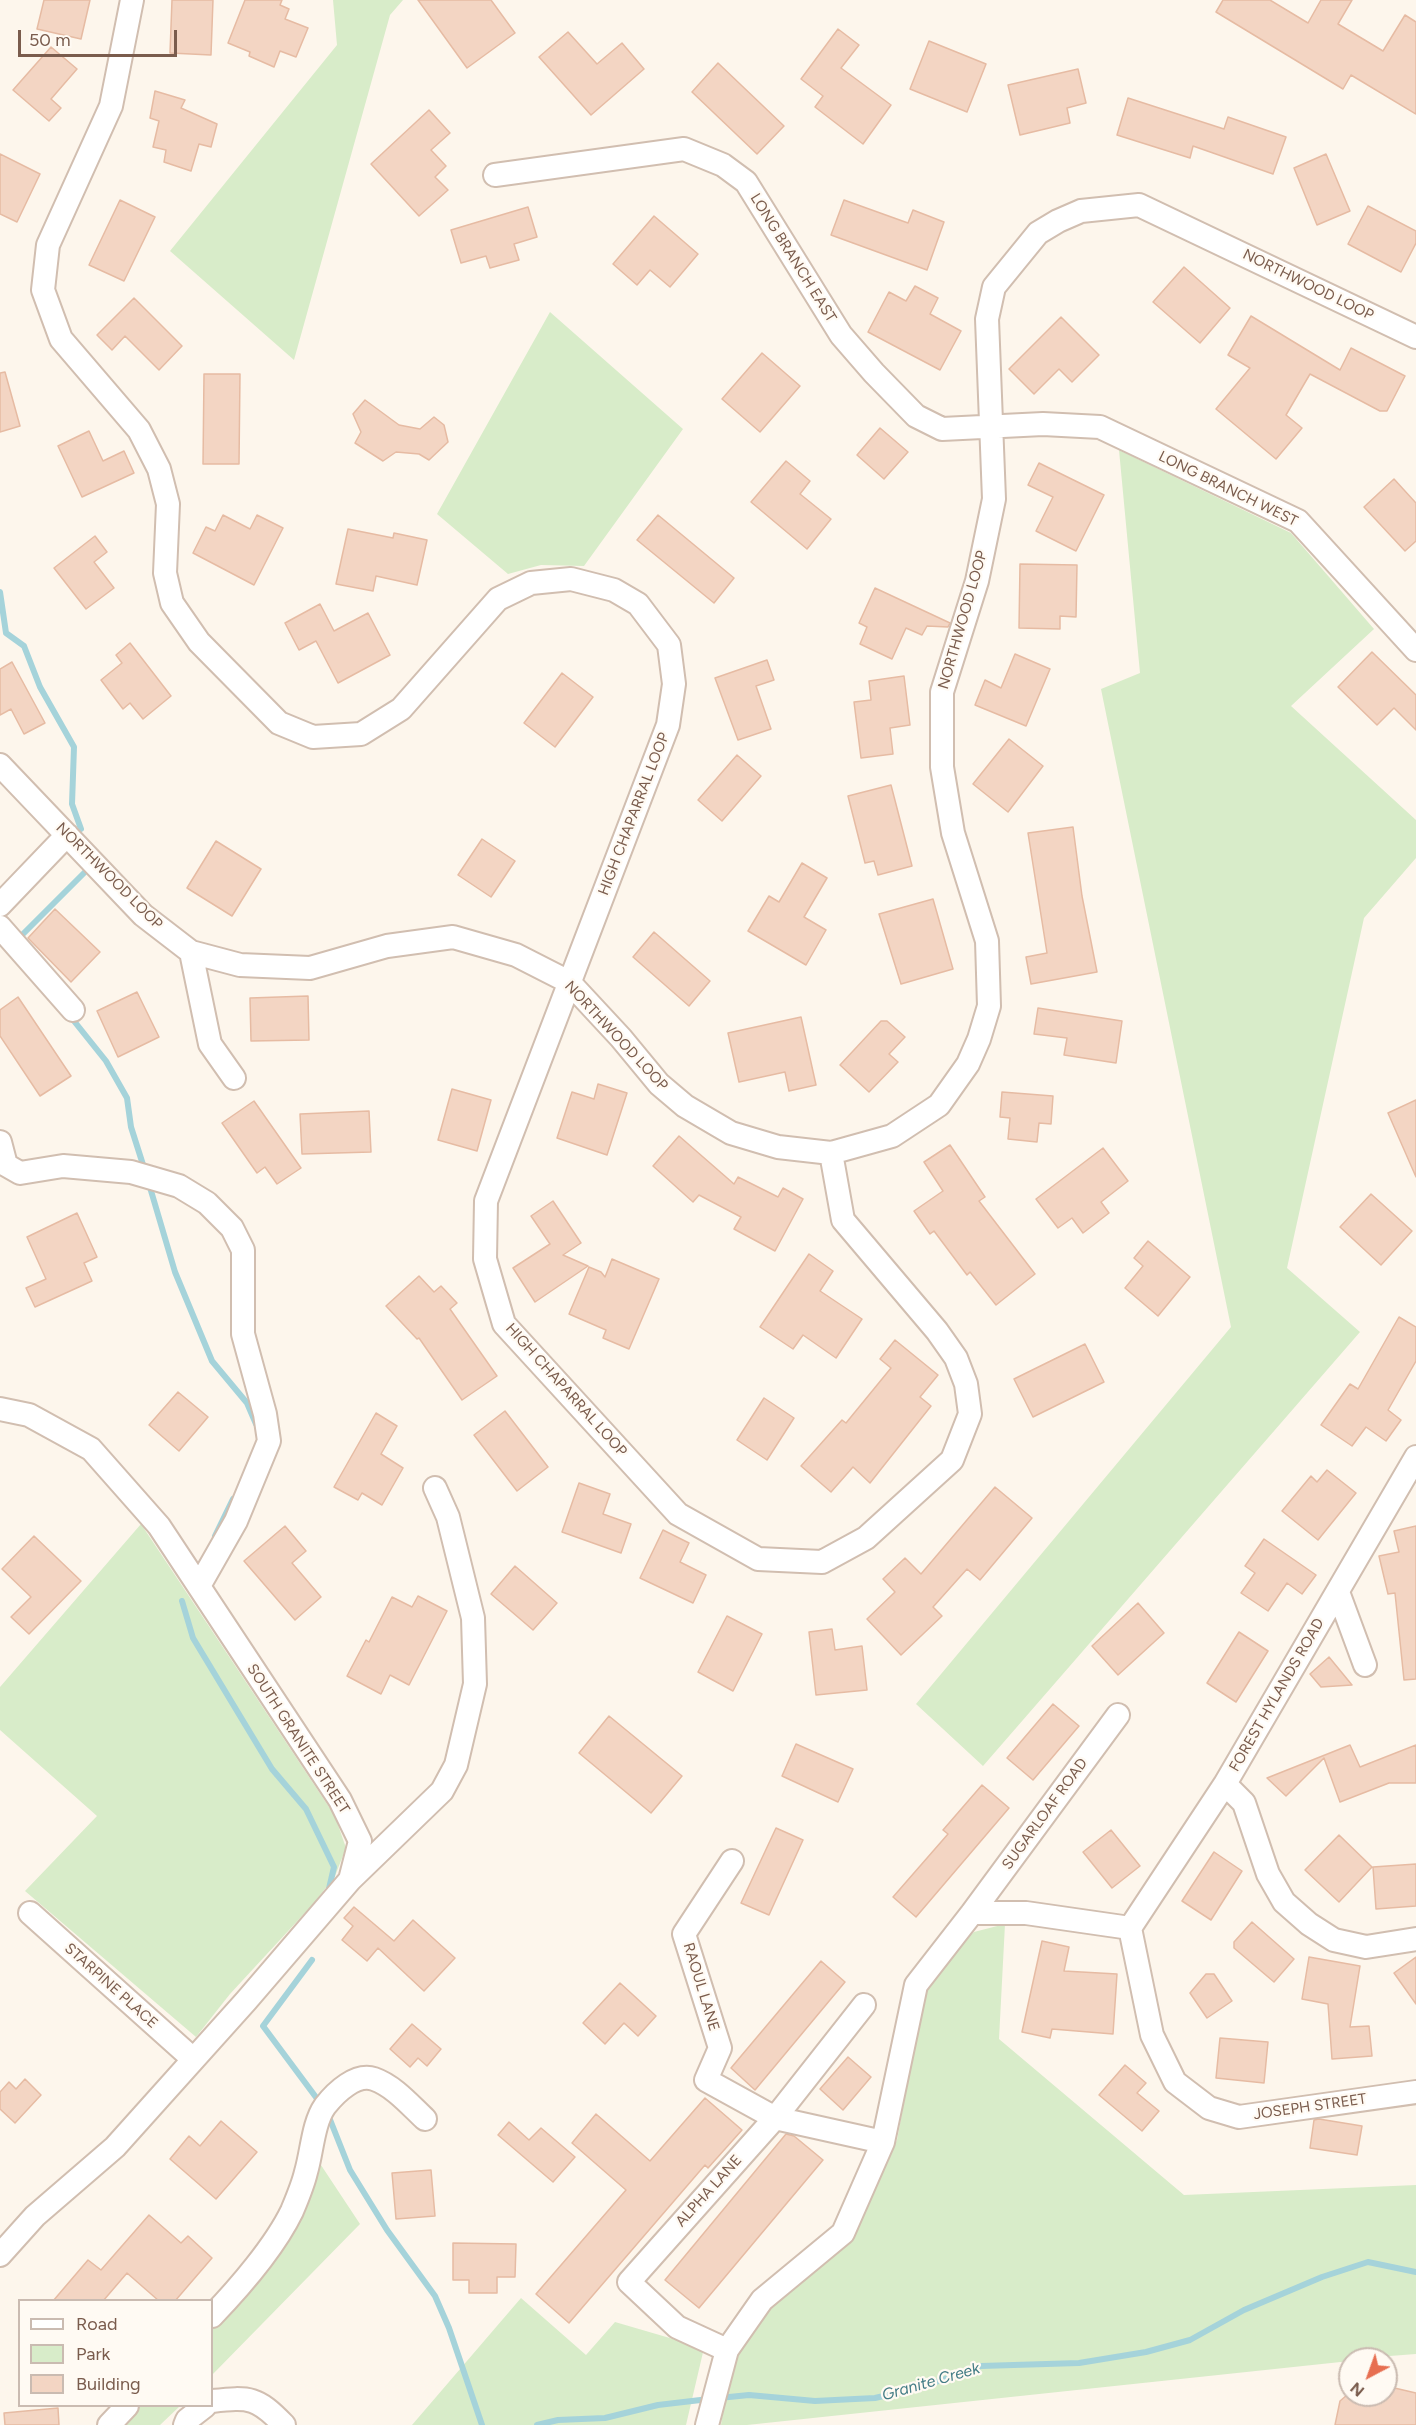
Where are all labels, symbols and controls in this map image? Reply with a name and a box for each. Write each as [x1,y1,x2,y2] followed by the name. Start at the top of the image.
[21,18,180,56] scale bar
[29,29,71,51] text: 50 m
[746,190,840,326] street label: LONG BRANCH EAST
[1240,245,1376,325] street label: NORTHWOOD LOOP
[1155,447,1301,531] street label: LONG BRANCH WEST
[935,549,991,691] street label: NORTHWOOD LOOP
[595,730,673,898] street label: HIGH CHAPARRAL LOOP
[52,819,166,933] street label: NORTHWOOD LOOP
[561,977,671,1095] street label: NORTHWOOD LOOP
[502,1320,630,1460] street label: HIGH CHAPARRAL LOOP
[1226,1615,1328,1775] street label: FOREST HYLANDS ROAD
[243,1661,353,1817] street label: SOUTH GRANITE STREET
[999,1755,1091,1873] street label: SUGARLOAF ROAD
[61,1940,161,2032] street label: STARPINE PLACE
[679,1941,723,2033] street label: RAOUL LANE
[1252,2090,1368,2124] street label: JOSEPH STREET
[672,2151,746,2231] street label: ALPHA LANE
[18,2299,213,2407] legend
[76,2313,117,2335] text: Road
[76,2343,110,2365] text: Park
[1338,2347,1398,2407] north arrow
[880,2359,982,2405] water label: Granite Creek
[76,2373,141,2395] text: Building
[1346,2378,1368,2401] text: N

